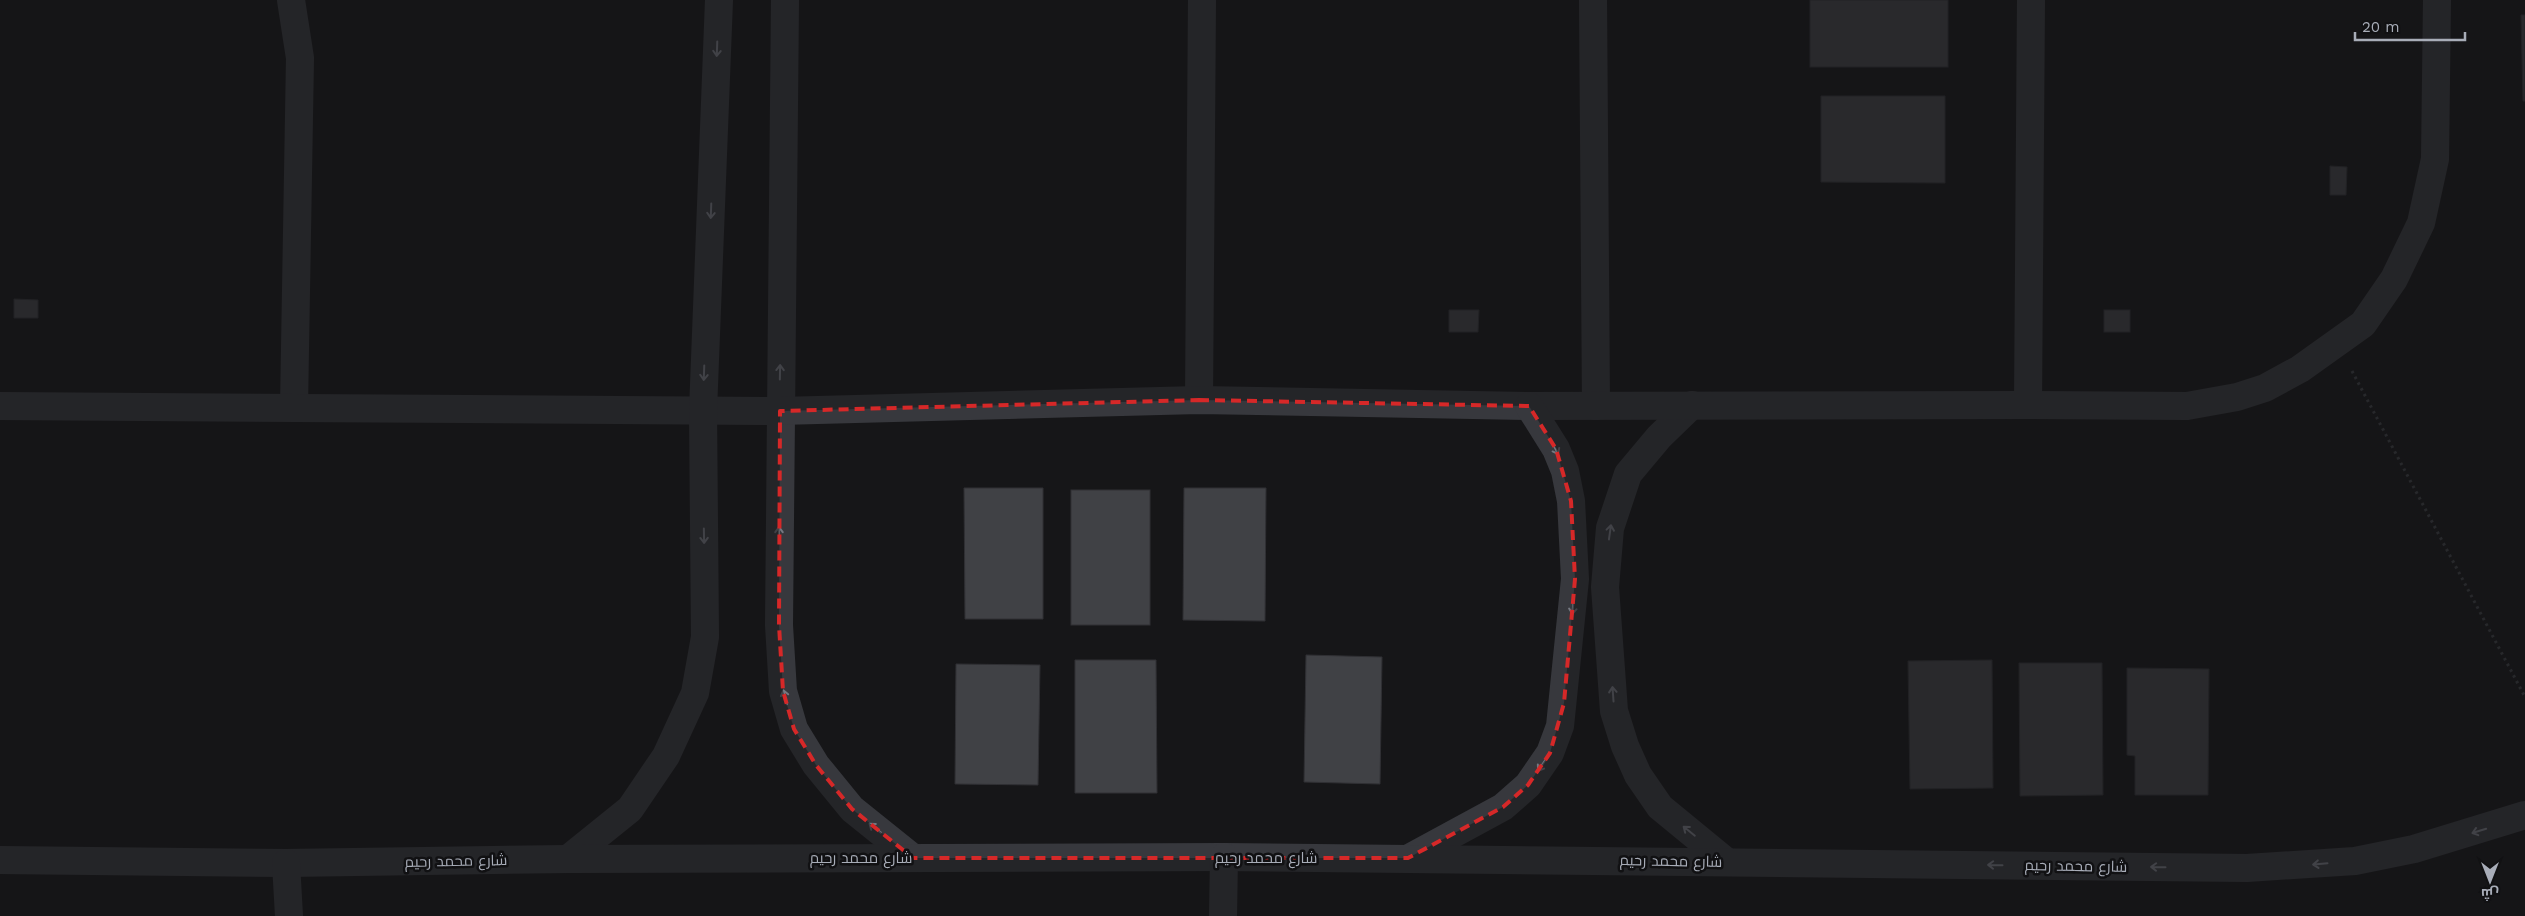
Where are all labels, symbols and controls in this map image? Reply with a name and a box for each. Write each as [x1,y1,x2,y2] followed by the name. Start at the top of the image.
[2355,10,2465,42] scale bar
[2362,18,2400,36] text: 20 m
[713,40,722,56] one-way arrow
[706,202,716,219] one-way arrow
[775,364,785,380] one-way arrow
[700,365,709,381] one-way arrow
[1550,440,1560,454] one-way arrow
[1606,524,1616,540] one-way arrow
[774,527,784,543] one-way arrow
[699,528,709,544] one-way arrow
[1568,599,1577,615] one-way arrow
[1609,686,1618,702] one-way arrow
[780,689,789,705] one-way arrow
[1537,757,1547,771] one-way arrow
[869,822,882,833] one-way arrow
[1683,826,1696,837] one-way arrow
[2471,826,2487,836] one-way arrow
[810,849,912,869] street label: شارع محمد رحيم
[1215,849,1317,869] street label: شارع محمد رحيم
[405,851,508,873] street label: شارع محمد رحيم
[1619,851,1722,873] street label: شارع محمد رحيم
[2024,856,2127,878] street label: شارع محمد رحيم
[2465,856,2515,906] north arrow
[1988,860,2004,870] one-way arrow
[2313,860,2329,869] one-way arrow
[2150,862,2166,872] one-way arrow
[2481,885,2499,902] text: ش

